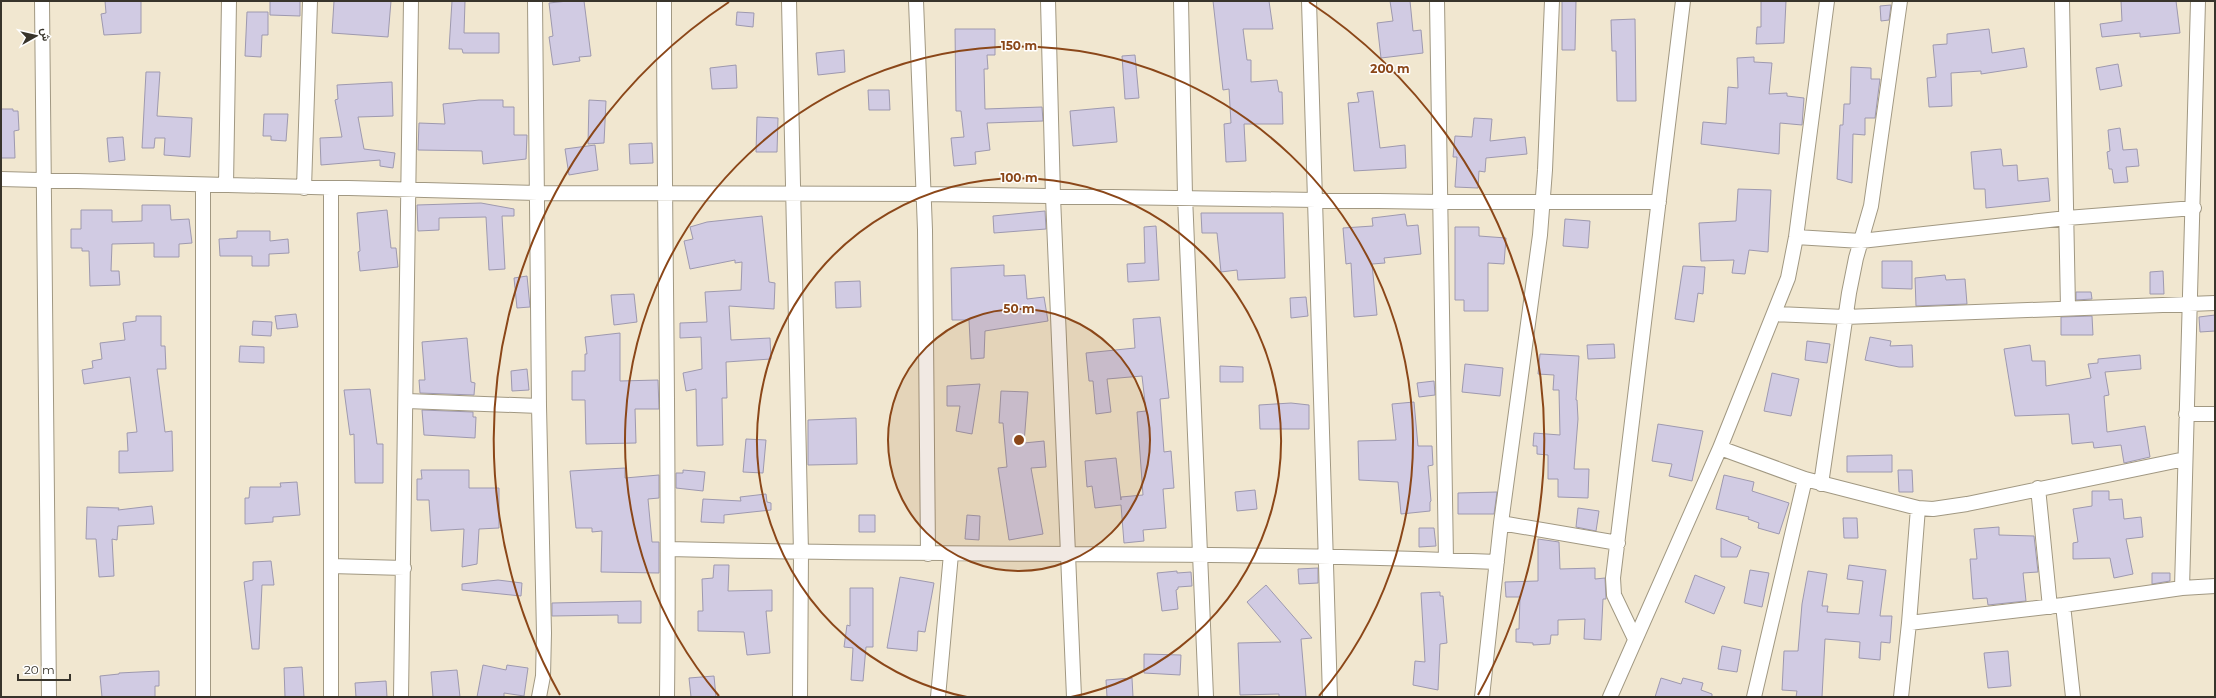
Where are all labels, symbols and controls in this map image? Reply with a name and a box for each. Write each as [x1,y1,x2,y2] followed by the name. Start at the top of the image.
[16,16,56,56] north arrow
[38,27,54,42] text: ش
[1001,38,1037,53] text: 150 m
[1370,61,1410,76] text: 200 m
[1001,170,1037,185] text: 100 m
[1003,301,1035,316] text: 50 m
[1012,433,1026,447] centre of rings
[18,656,70,682] scale bar
[24,662,55,677] text: 20 m

